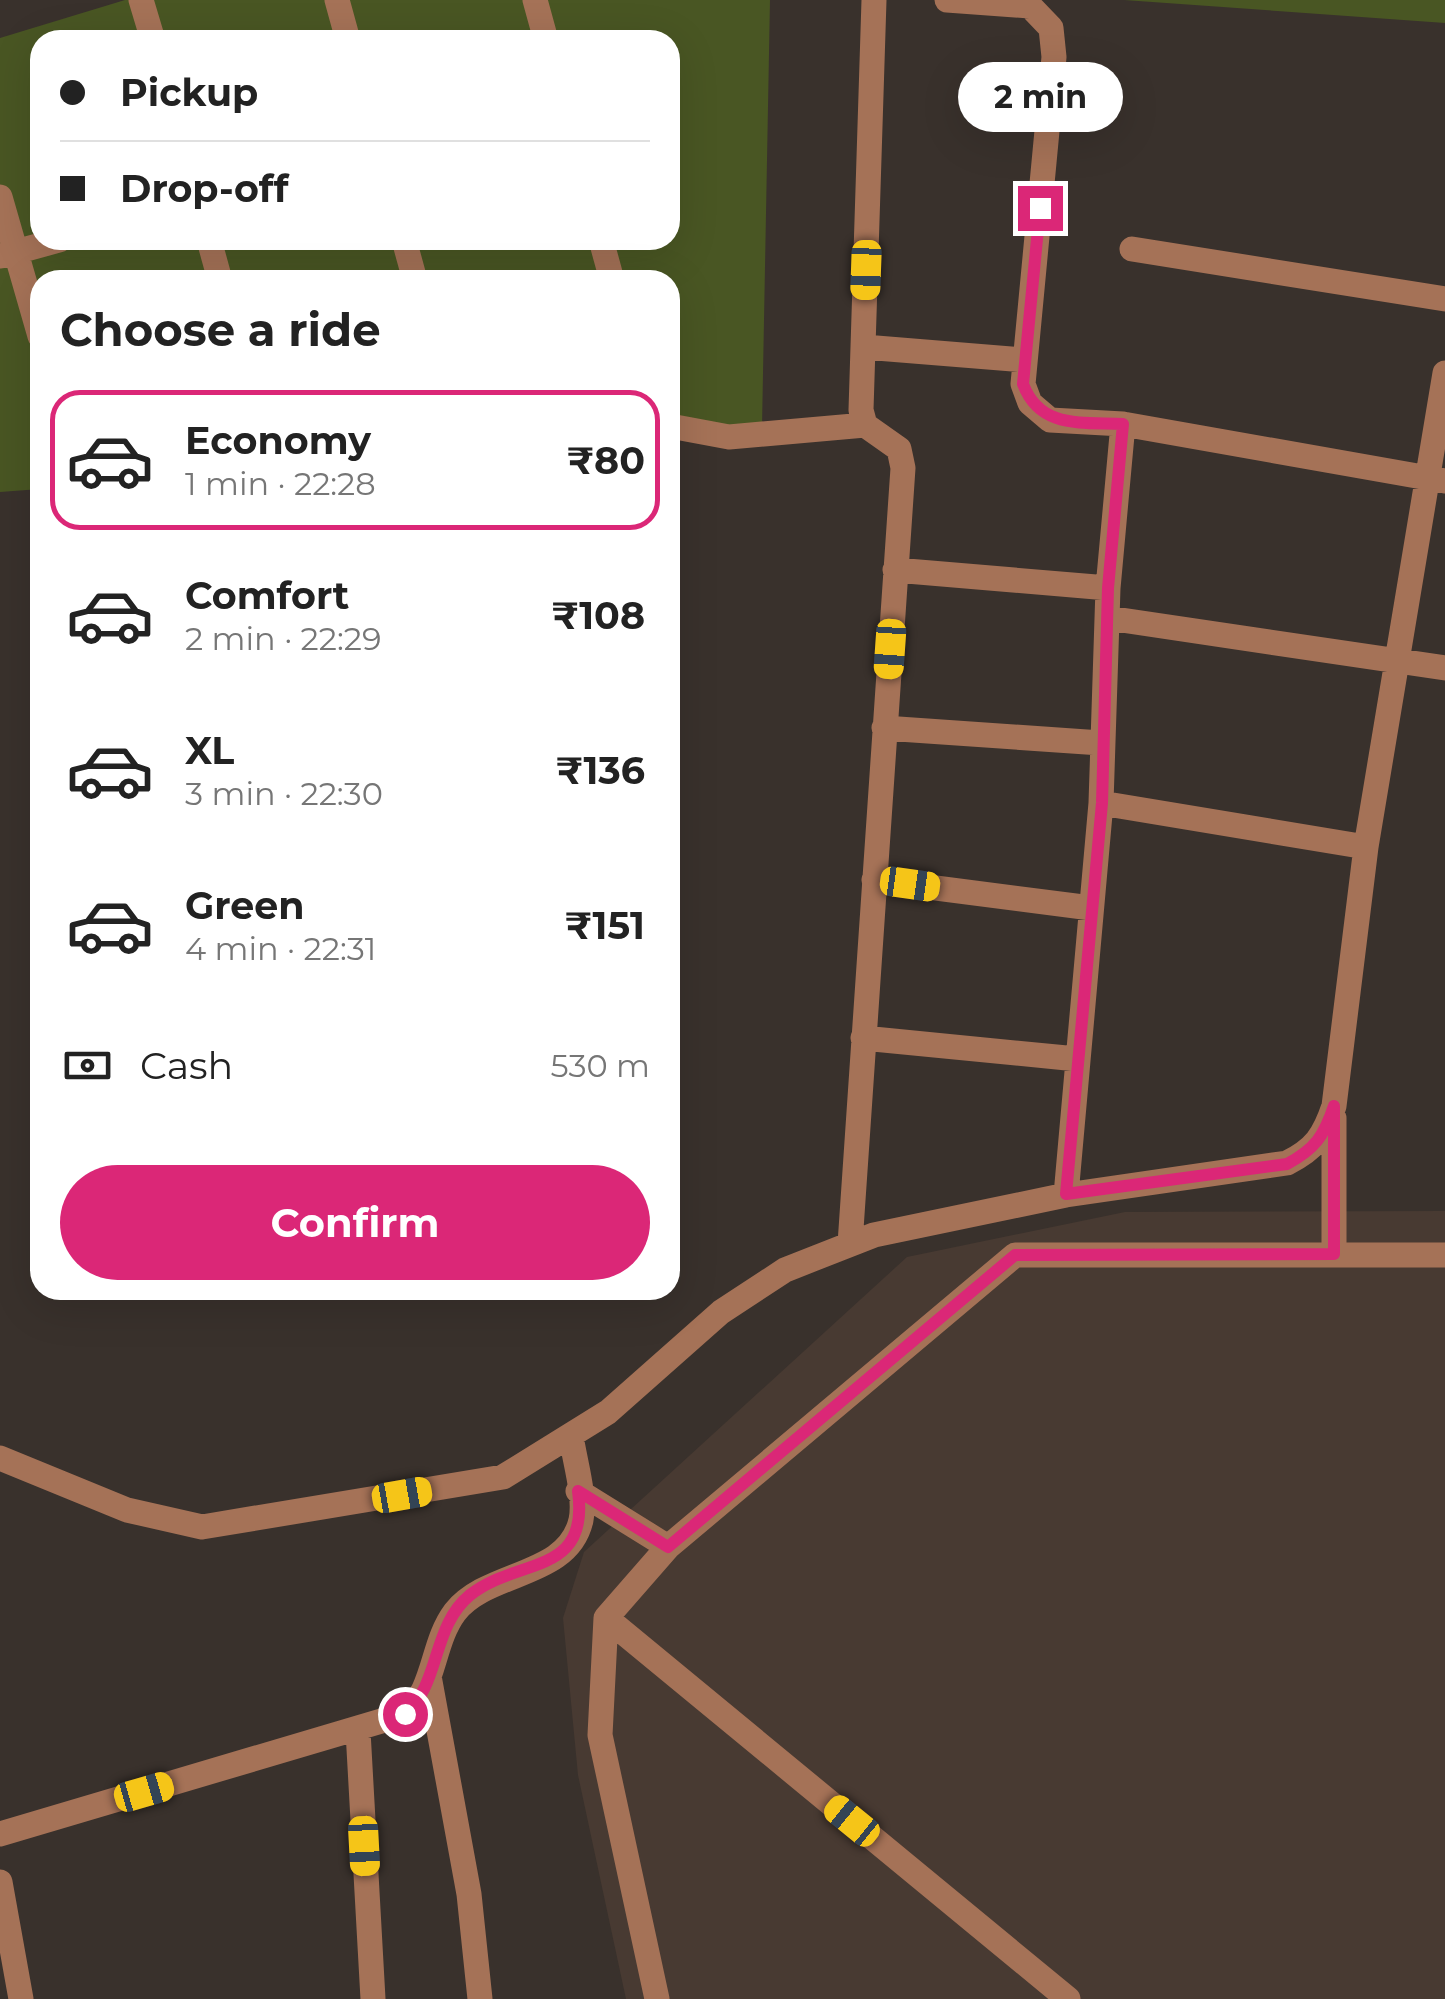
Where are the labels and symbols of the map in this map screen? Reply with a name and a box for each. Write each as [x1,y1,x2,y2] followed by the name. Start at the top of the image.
[958,63,1122,133] callout: 2 min
[1018,186,1063,231] route end
[850,239,882,301] car
[873,618,907,680] car
[878,865,942,903] car
[370,1475,434,1515] car
[383,1692,428,1737] route start
[111,1769,177,1815] car
[819,1790,885,1852] car
[347,1815,381,1877] car

